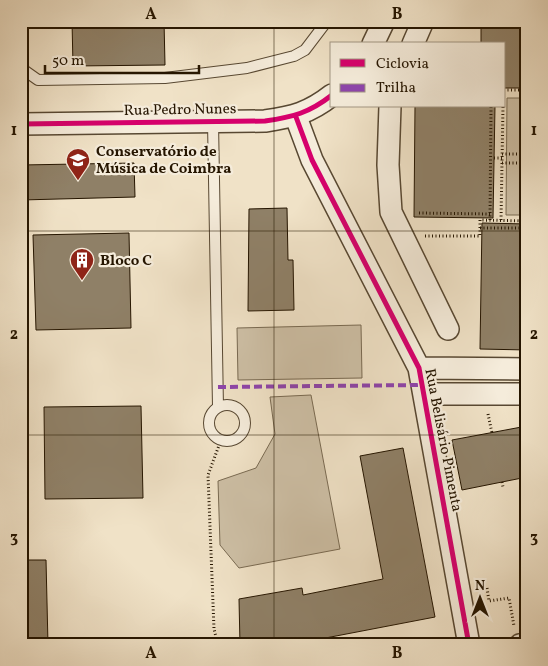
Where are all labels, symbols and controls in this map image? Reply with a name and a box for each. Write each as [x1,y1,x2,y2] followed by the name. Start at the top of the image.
[145,4,157,26] text: A
[392,4,403,26] text: B
[45,42,199,74] scale bar
[330,42,506,108] legend
[52,51,84,72] text: 50 m
[376,54,429,75] text: Ciclovia
[376,78,416,99] text: Trilha
[124,99,236,122] street label: Rua Pedro Nunes
[11,120,17,142] text: 1
[531,120,537,142] text: 1
[96,142,231,180] place label: Conservatório de Música de Coimbra
[65,147,91,181] school or university icon: Conservatório de Música de Coimbra
[69,247,95,281] building icon: Bloco C
[100,251,152,272] place label: Bloco C
[10,324,18,346] text: 2
[530,324,538,346] text: 2
[418,367,467,514] street label: Rua Belisário Pimenta
[10,527,18,549] text: 3
[530,527,538,549] text: 3
[456,574,506,624] north arrow
[475,577,485,596] text: N
[145,643,157,665] text: A
[392,643,403,665] text: B

